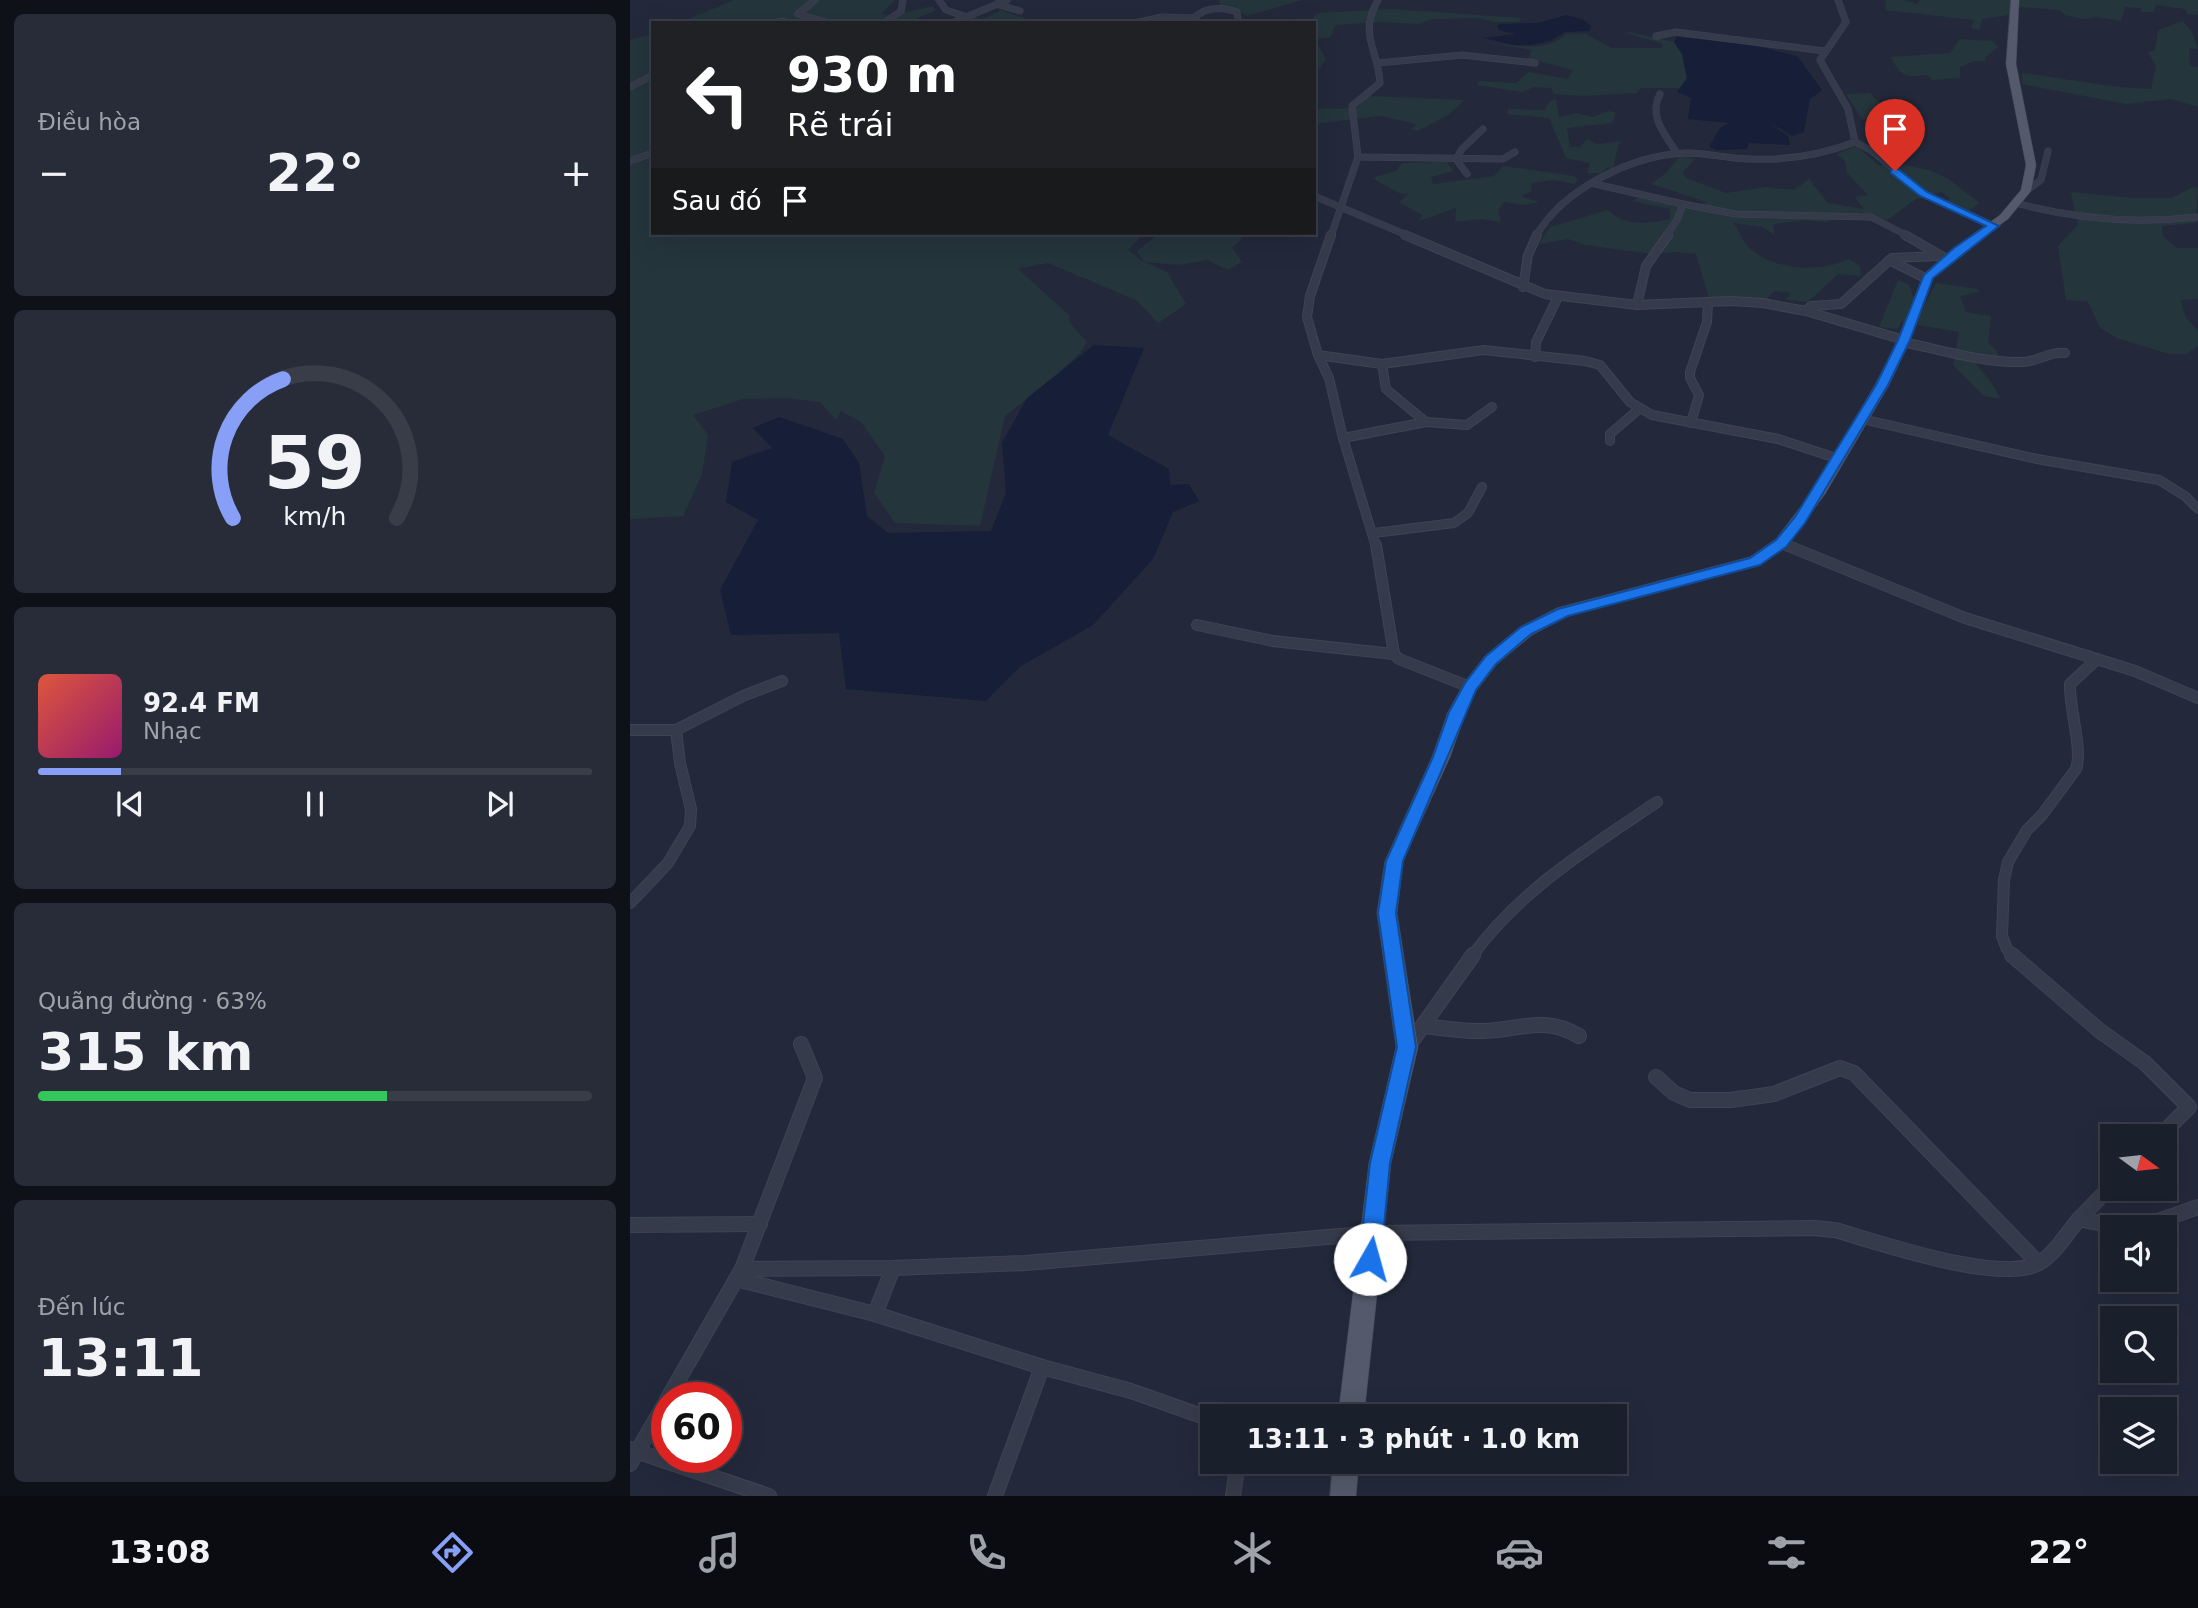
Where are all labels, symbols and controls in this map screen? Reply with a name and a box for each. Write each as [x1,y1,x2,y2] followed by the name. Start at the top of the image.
[787,47,957,104] text: 930 m
[672,49,763,140] icon: left
[1865,99,1925,171] pin
[787,106,893,144] text: Rẽ trái
[38,109,141,135] text: Điều hòa
[1876,110,1914,148] icon: arrive
[266,143,364,203] text: 22°
[38,151,70,195] text: −
[560,151,592,195] text: +
[776,182,814,220] icon: arrive
[672,186,762,216] text: Sau đó
[264,420,366,505] text: 59
[283,501,347,530] text: km/h
[143,688,260,718] text: 92.4 FM
[143,718,202,744] text: Nhạc
[111,785,149,823] icon: previous
[296,785,334,823] icon: pause
[481,785,519,823] icon: next
[38,988,267,1014] text: Quãng đường · 63%
[38,1022,253,1082] text: 315 km
[2100,1124,2177,1200] north arrow
[2100,1124,2177,1474] map controls
[2100,1215,2177,1292] button: sound
[1333,1222,1407,1296] position arrow
[38,1294,125,1320] text: Đến lúc
[2100,1306,2177,1383] button: search
[38,1328,204,1388] text: 13:11
[651,1382,742,1473] speed limit sign: 60
[2100,1397,2177,1474] button: layers
[1247,1424,1580,1454] text: 13:11 · 3 phút · 1.0 km
[428,1528,477,1577] icon: directions
[695,1528,744,1577] icon: music
[962,1528,1011,1577] icon: phone
[1228,1528,1277,1577] icon: climate
[1495,1528,1544,1577] icon: car
[1762,1528,1811,1577] icon: filters
[109,1533,211,1571] text: 13:08
[2029,1533,2089,1571] text: 22°

